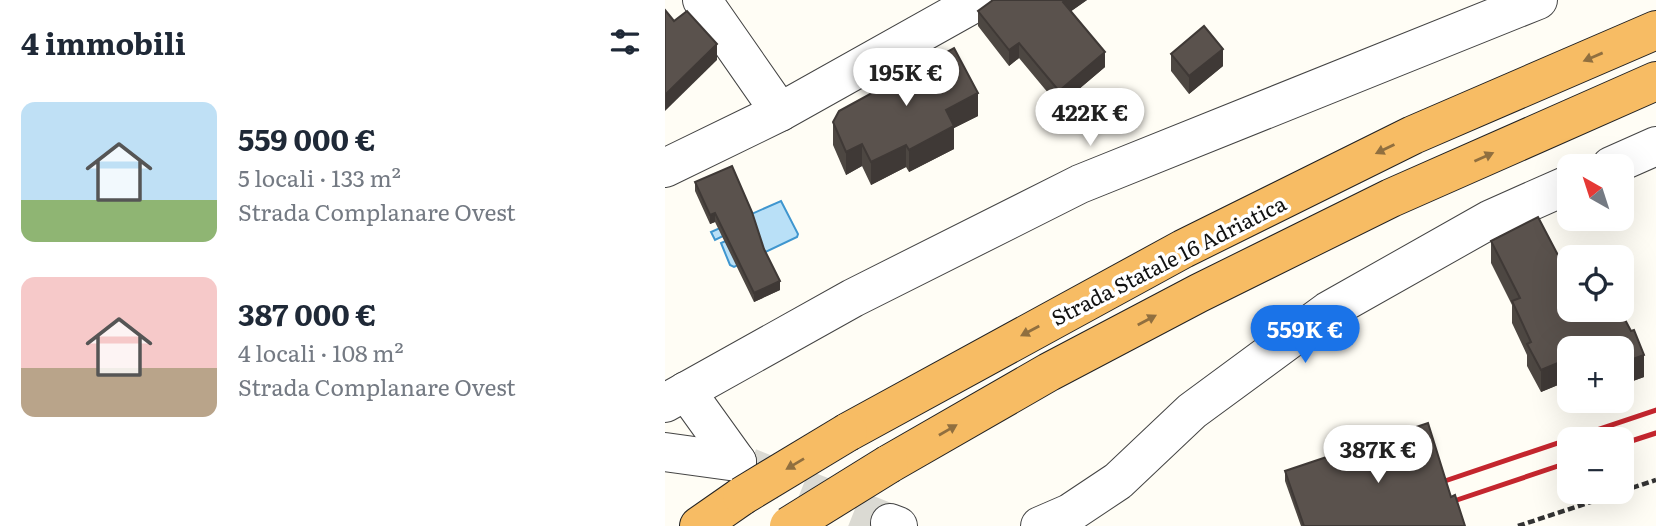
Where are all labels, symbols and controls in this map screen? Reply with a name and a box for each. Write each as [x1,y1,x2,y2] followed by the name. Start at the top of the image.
[21,20,186,64] text: 4 immobili
[606,23,644,61] icon: filters
[849,48,963,108] pin: 195K €
[1583,52,1604,63] one-way arrow
[869,54,943,88] text: 195K €
[1033,88,1147,148] pin: 422K €
[1051,94,1129,128] text: 422K €
[238,116,376,160] text: 559 000 €
[77,130,161,214] icon: home
[1375,143,1395,154] one-way arrow
[1473,151,1494,162] one-way arrow
[1557,154,1635,231] north arrow
[1557,154,1634,504] map controls
[238,160,401,194] text: 5 locali · 133 m²
[1045,186,1291,332] street label: Strada Statale 16 Adriatica
[238,194,516,228] text: Strada Complanare Ovest
[1557,245,1634,322] button: locate
[238,291,377,335] text: 387 000 €
[77,305,161,389] icon: home
[1248,306,1362,365] pin: 559K €
[1267,311,1343,345] text: 559K €
[1137,315,1157,326] one-way arrow
[1020,325,1040,337] one-way arrow
[238,335,404,369] text: 4 locali · 108 m²
[1557,336,1634,413] button: +
[238,369,516,403] text: Strada Complanare Ovest
[938,424,957,436] one-way arrow
[1321,426,1435,485] pin: 387K €
[1557,427,1634,504] button: −
[1339,431,1417,465] text: 387K €
[786,458,805,471] one-way arrow

